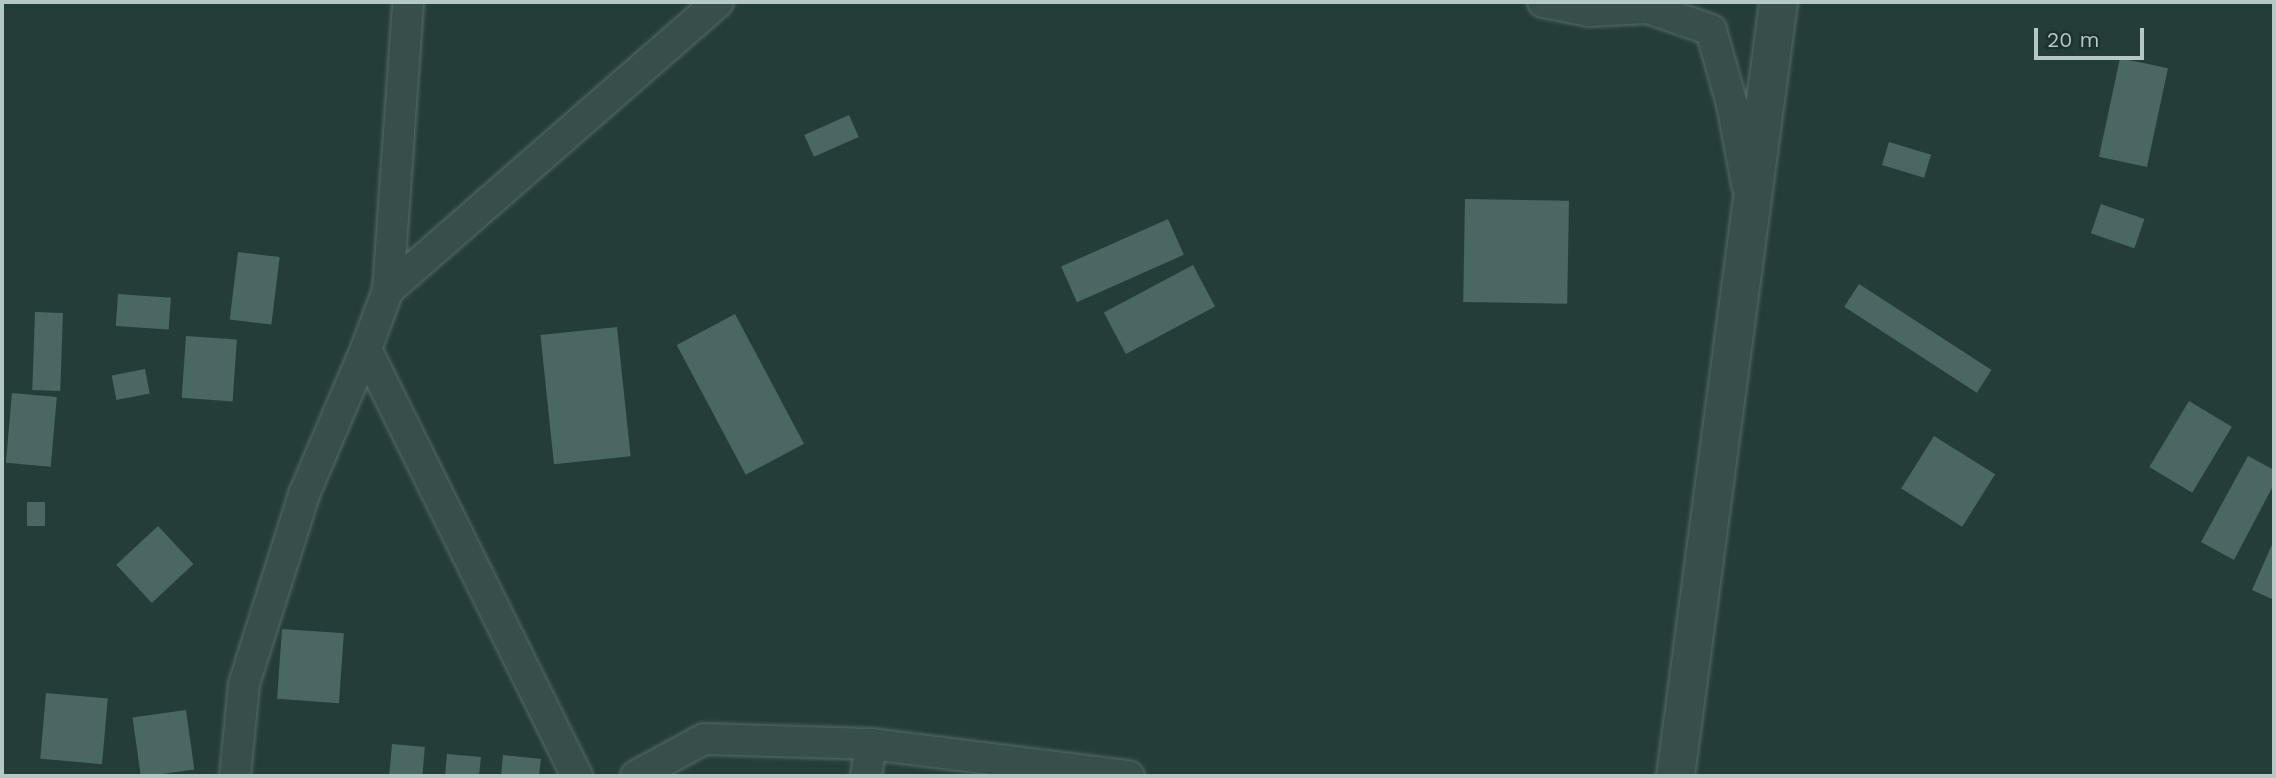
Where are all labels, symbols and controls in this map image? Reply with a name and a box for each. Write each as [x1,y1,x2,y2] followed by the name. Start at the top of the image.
[2038,14,2148,58] scale bar
[2047,27,2099,52] text: 20 m

